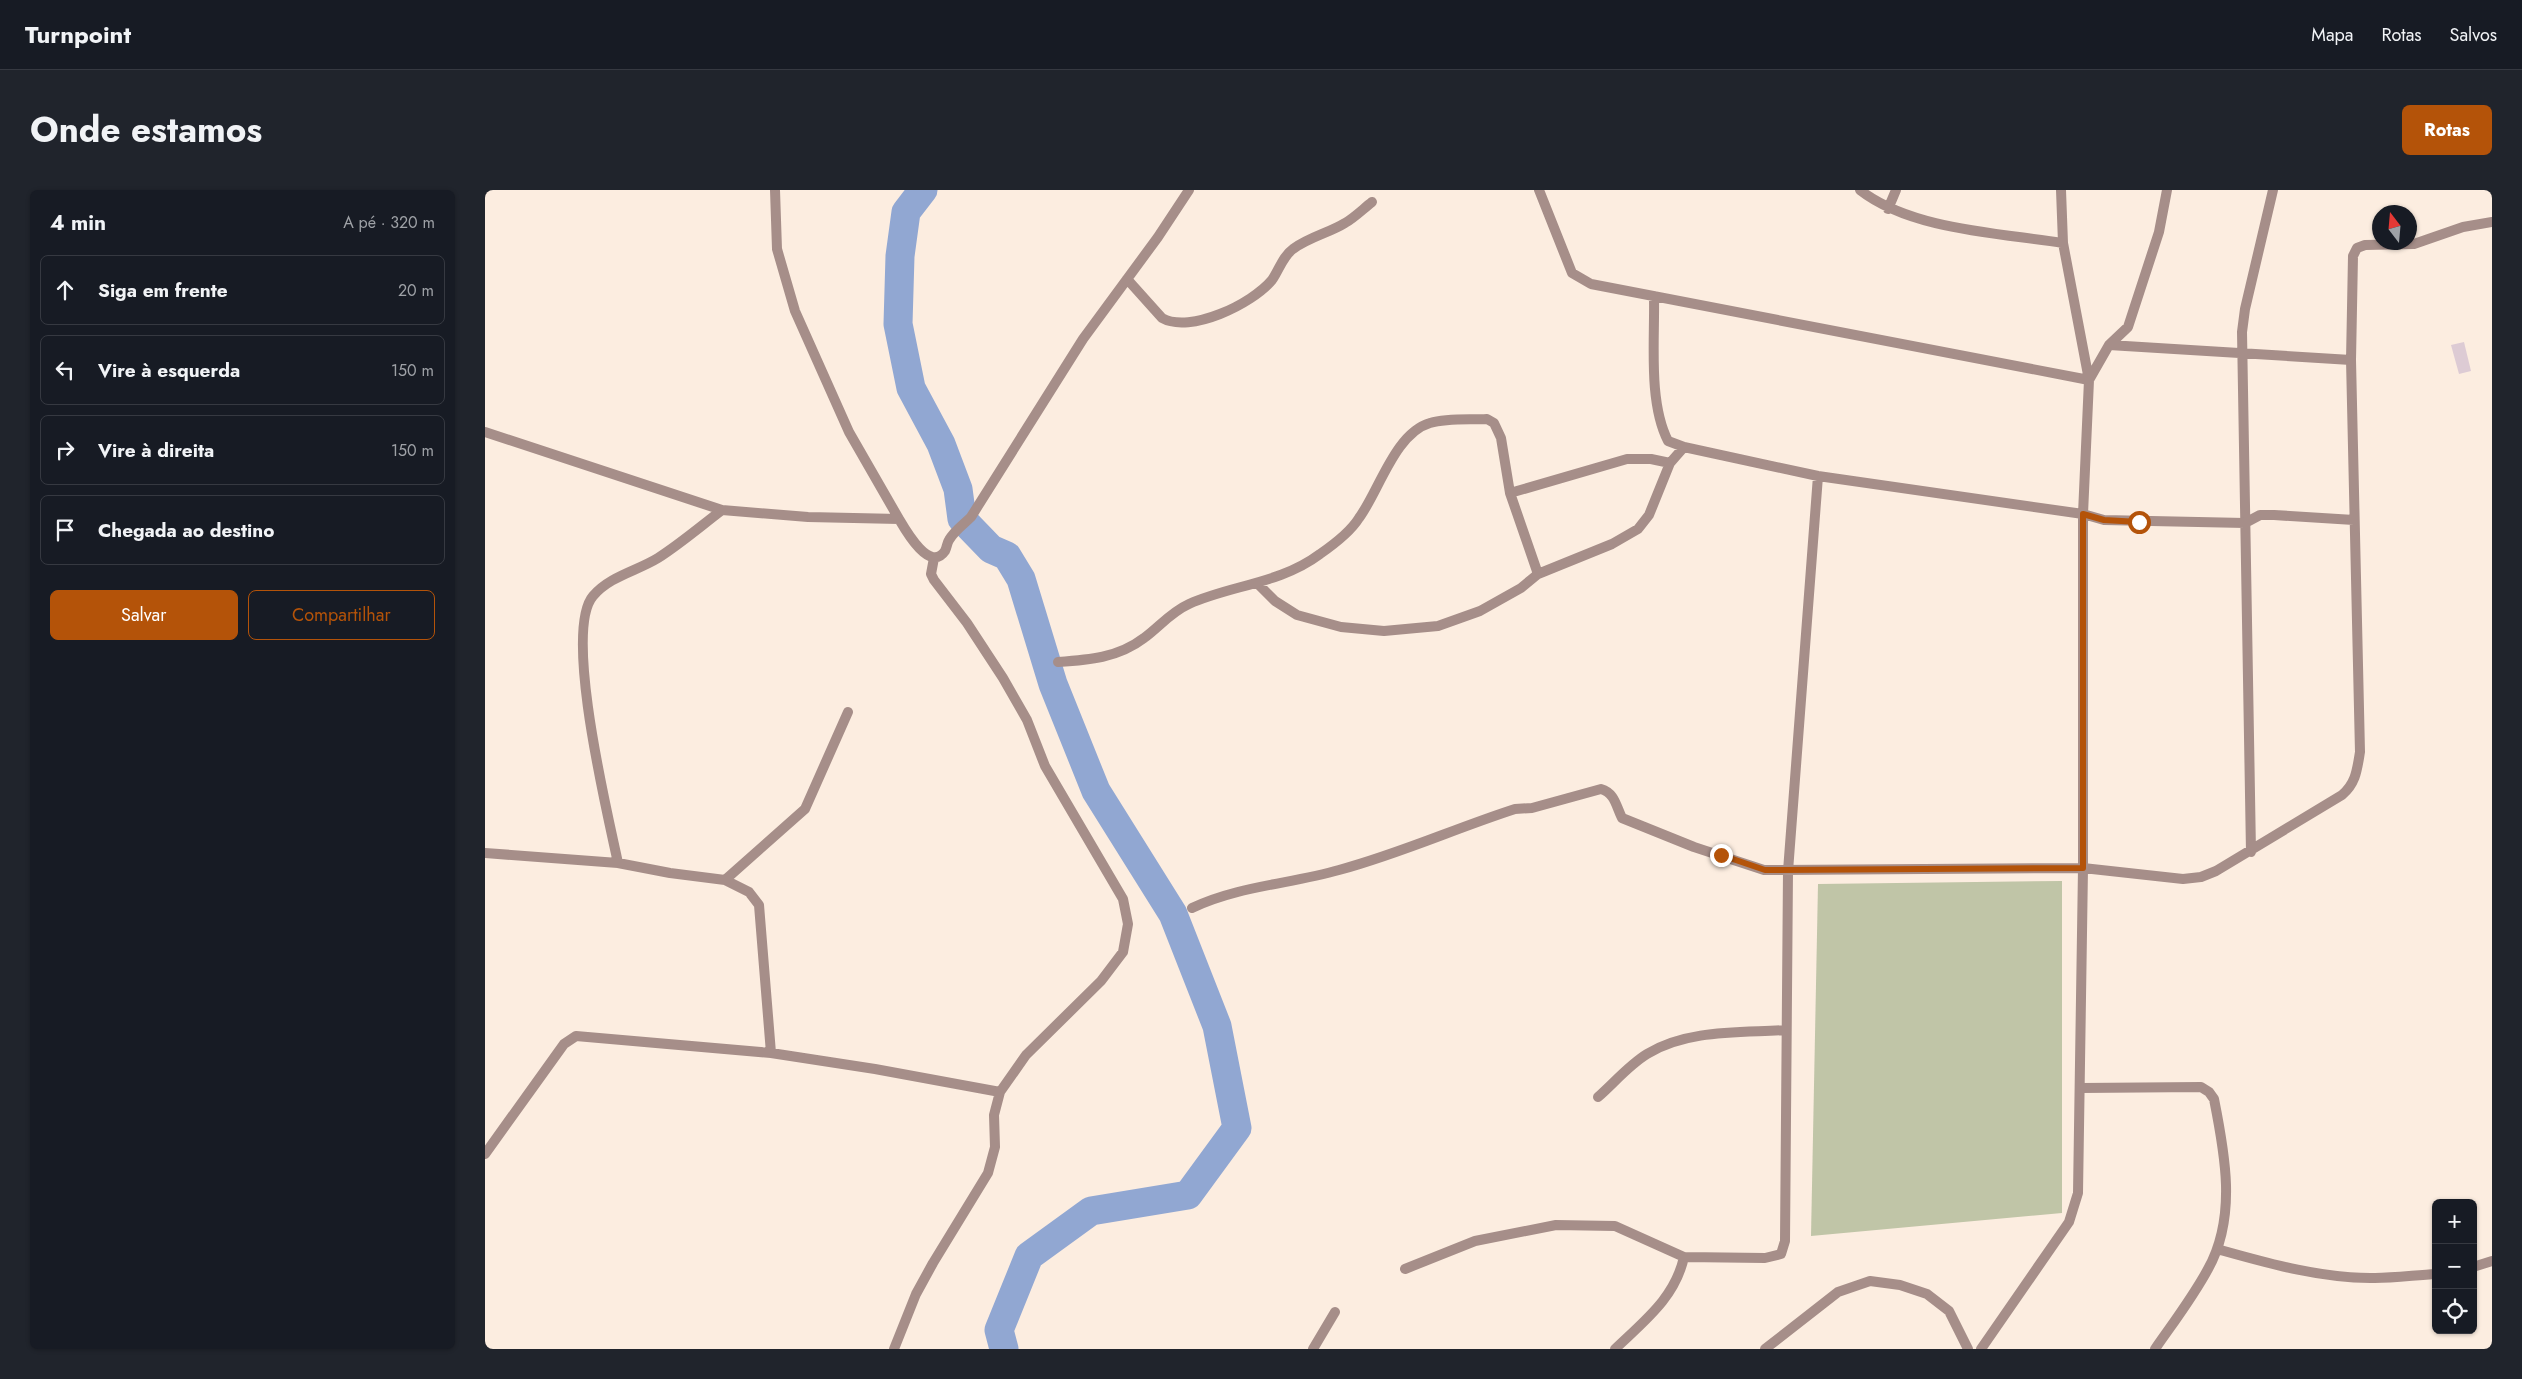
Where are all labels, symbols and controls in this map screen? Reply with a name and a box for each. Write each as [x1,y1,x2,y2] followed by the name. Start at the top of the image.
[25,17,131,52] text: Turnpoint
[2311,22,2353,48] text: Mapa
[2381,22,2422,48] text: Rotas
[2450,22,2497,48] text: Salvos
[30,105,262,155] text: Onde estamos
[2402,105,2492,155] button: Rotas
[2372,205,2417,250] north arrow
[50,208,106,238] text: 4 min
[343,211,435,234] text: A pé · 320 m
[51,276,79,304] icon: ahead
[98,277,228,304] text: Siga em frente
[398,279,434,302] text: 20 m
[51,356,79,384] icon: left
[98,357,240,384] text: Vire à esquerda
[391,359,434,382] text: 150 m
[51,436,79,464] icon: right
[98,437,214,464] text: Vire à direita
[391,439,434,462] text: 150 m
[2128,511,2151,534] route start
[51,516,79,544] icon: arrive
[98,517,274,544] text: Chegada ao destino
[50,590,238,640] button: Salvar
[248,590,435,640] button: Compartilhar
[1710,844,1733,867] route end
[2432,1199,2477,1334] map controls
[2432,1199,2477,1244] button: +
[2432,1244,2477,1289] button: −
[2432,1289,2477,1334] button: locate

